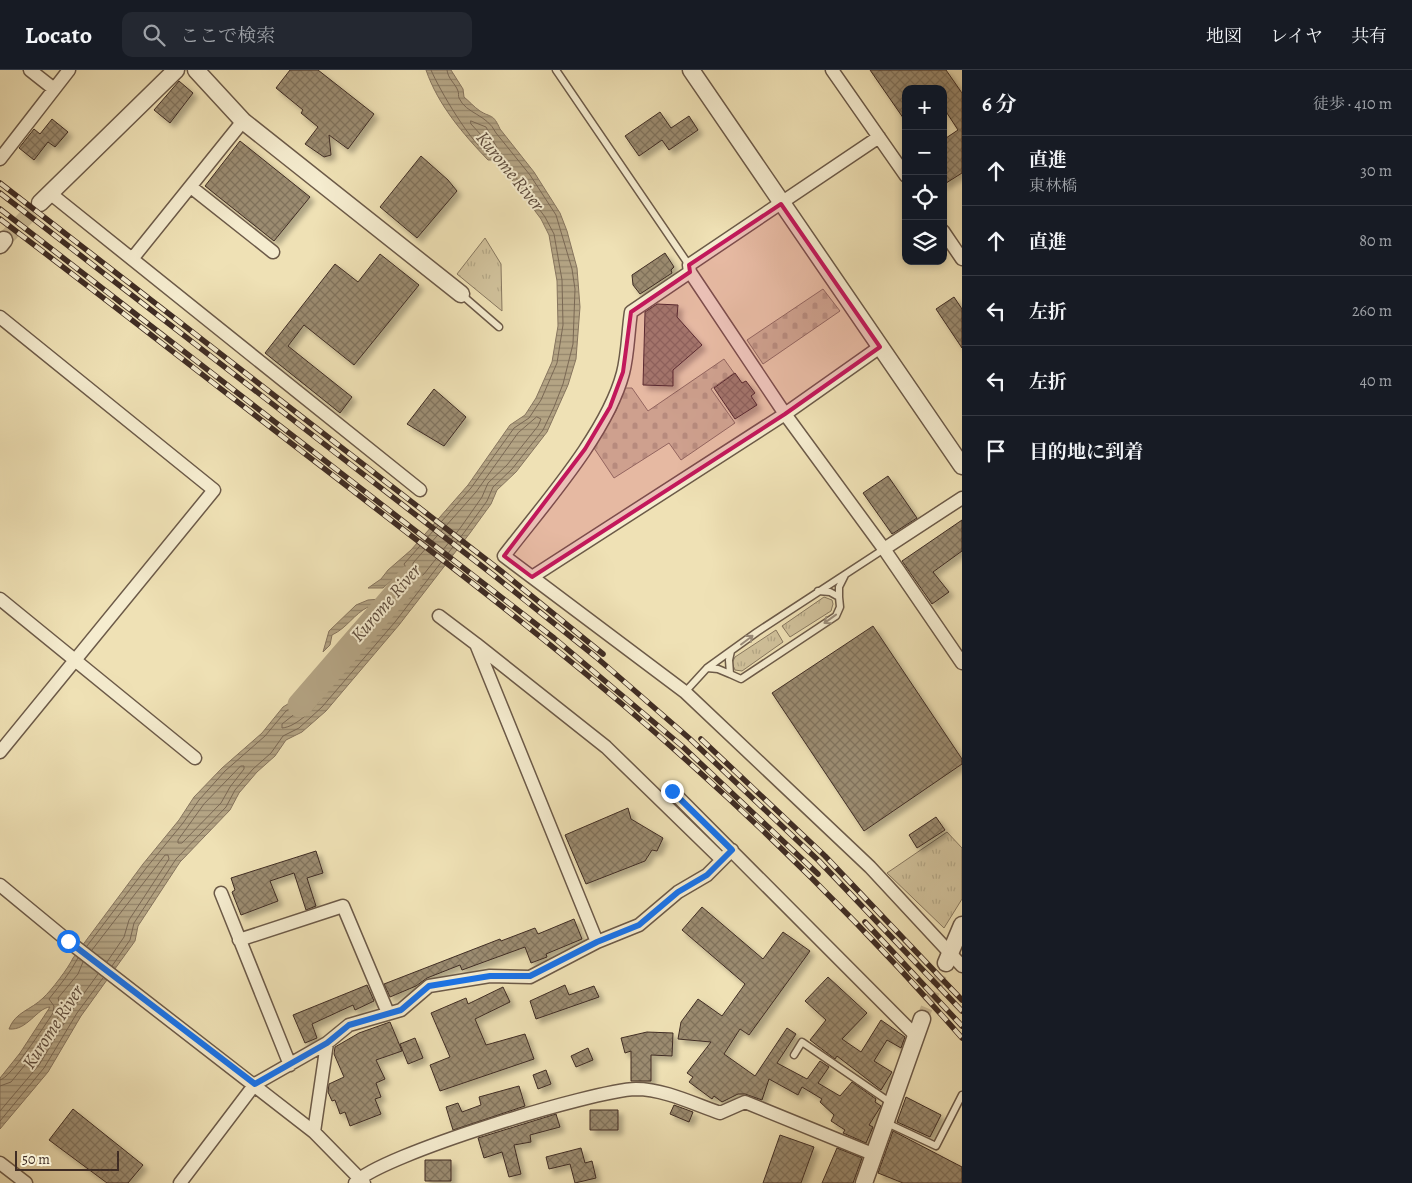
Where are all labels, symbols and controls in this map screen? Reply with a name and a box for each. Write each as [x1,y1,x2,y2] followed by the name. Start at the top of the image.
[122,12,472,57] search box
[25,19,92,51] text: Locato
[140,21,168,49] icon: search
[180,23,275,49] text: ここで検索
[1206,24,1242,48] text: 地図
[1270,24,1323,48] text: レイヤ
[1351,24,1387,48] text: 共有
[902,85,947,265] map controls
[902,85,947,130] button: +
[982,90,1016,118] text: 6 分
[1313,93,1392,115] text: 徒歩 · 410 m
[470,126,551,217] water label: Kurome River
[902,130,947,175] button: −
[1029,147,1067,173] text: 直進
[982,157,1010,185] icon: ahead
[1360,160,1392,182] text: 30 m
[902,175,947,220] button: locate
[1029,175,1077,197] text: 東林橋
[902,220,947,265] button: layers
[982,227,1010,255] icon: ahead
[1029,229,1067,255] text: 直進
[1359,230,1392,252] text: 80 m
[982,297,1010,325] icon: left
[1029,299,1067,325] text: 左折
[1352,300,1392,322] text: 260 m
[982,367,1010,395] icon: left
[1029,369,1067,395] text: 左折
[1360,370,1392,392] text: 40 m
[982,437,1010,465] icon: arrive
[1029,439,1143,465] text: 目的地に到着
[345,557,428,648] water label: Kurome River
[823,614,837,624] one-way arrow
[740,634,753,645] one-way arrow
[661,780,684,803] route end
[57,930,80,953] route start
[16,979,91,1074] water label: Kurome River
[15,1148,119,1171] scale bar
[22,1150,50,1169] text: 50 m

